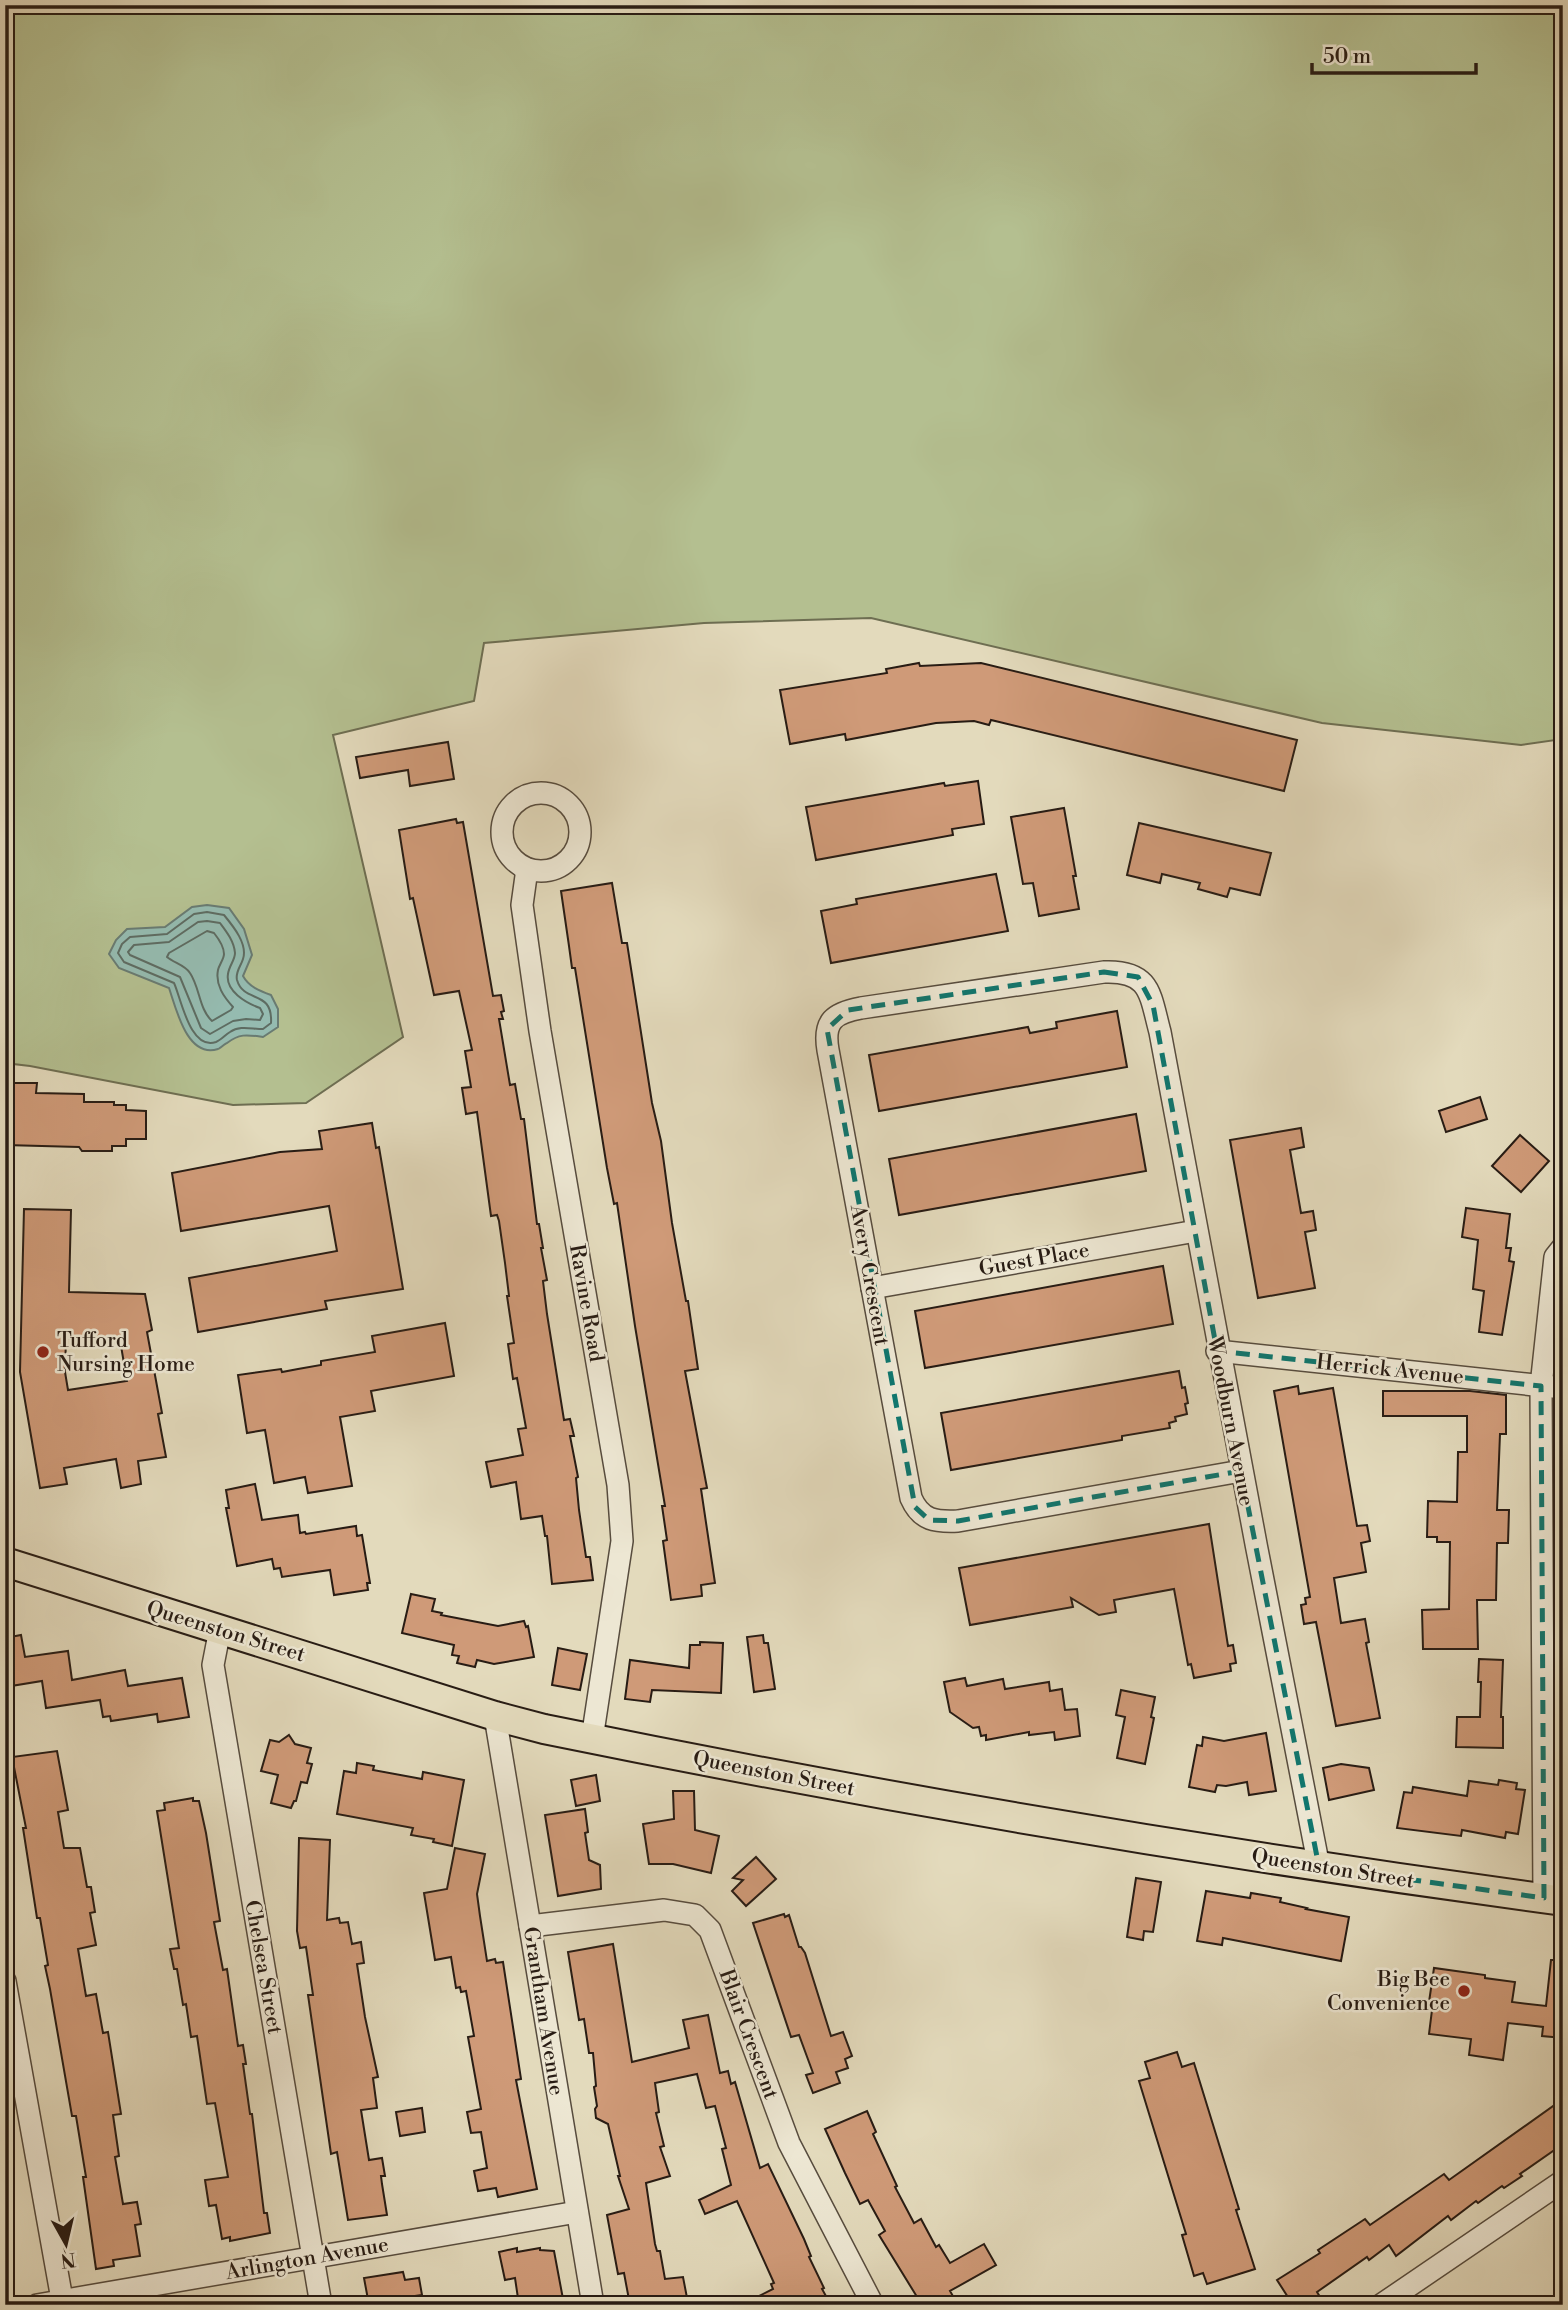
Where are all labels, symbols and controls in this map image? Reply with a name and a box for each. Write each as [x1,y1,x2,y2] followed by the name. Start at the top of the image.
[1312,32,1477,76] scale bar
[1323,44,1371,70] text: 50 m
[844,1202,894,1348] street label: Avery Crescent
[977,1237,1091,1282] street label: Guest Place
[563,1242,609,1364] street label: Ravine Road
[57,1328,195,1378] place label: Tufford Nursing Home
[1201,1333,1259,1508] street label: Woodburn Avenue
[35,1344,51,1360] marker: Tufford Nursing Home
[1315,1349,1465,1391] street label: Herrick Avenue
[143,1595,309,1669] street label: Queenston Street
[691,1746,858,1803] street label: Queenston Street
[1250,1843,1417,1895] street label: Queenston Street
[238,1898,288,2037] street label: Chelsea Street
[517,1925,569,2097] street label: Grantham Avenue
[712,1965,784,2103] street label: Blair Crescent
[1327,1967,1450,2017] place label: Big Bee Convenience
[1456,1983,1472,1999] marker: Big Bee Convenience
[32,2208,102,2278] north arrow
[223,2232,391,2286] street label: Arlington Avenue
[59,2247,77,2273] text: N

